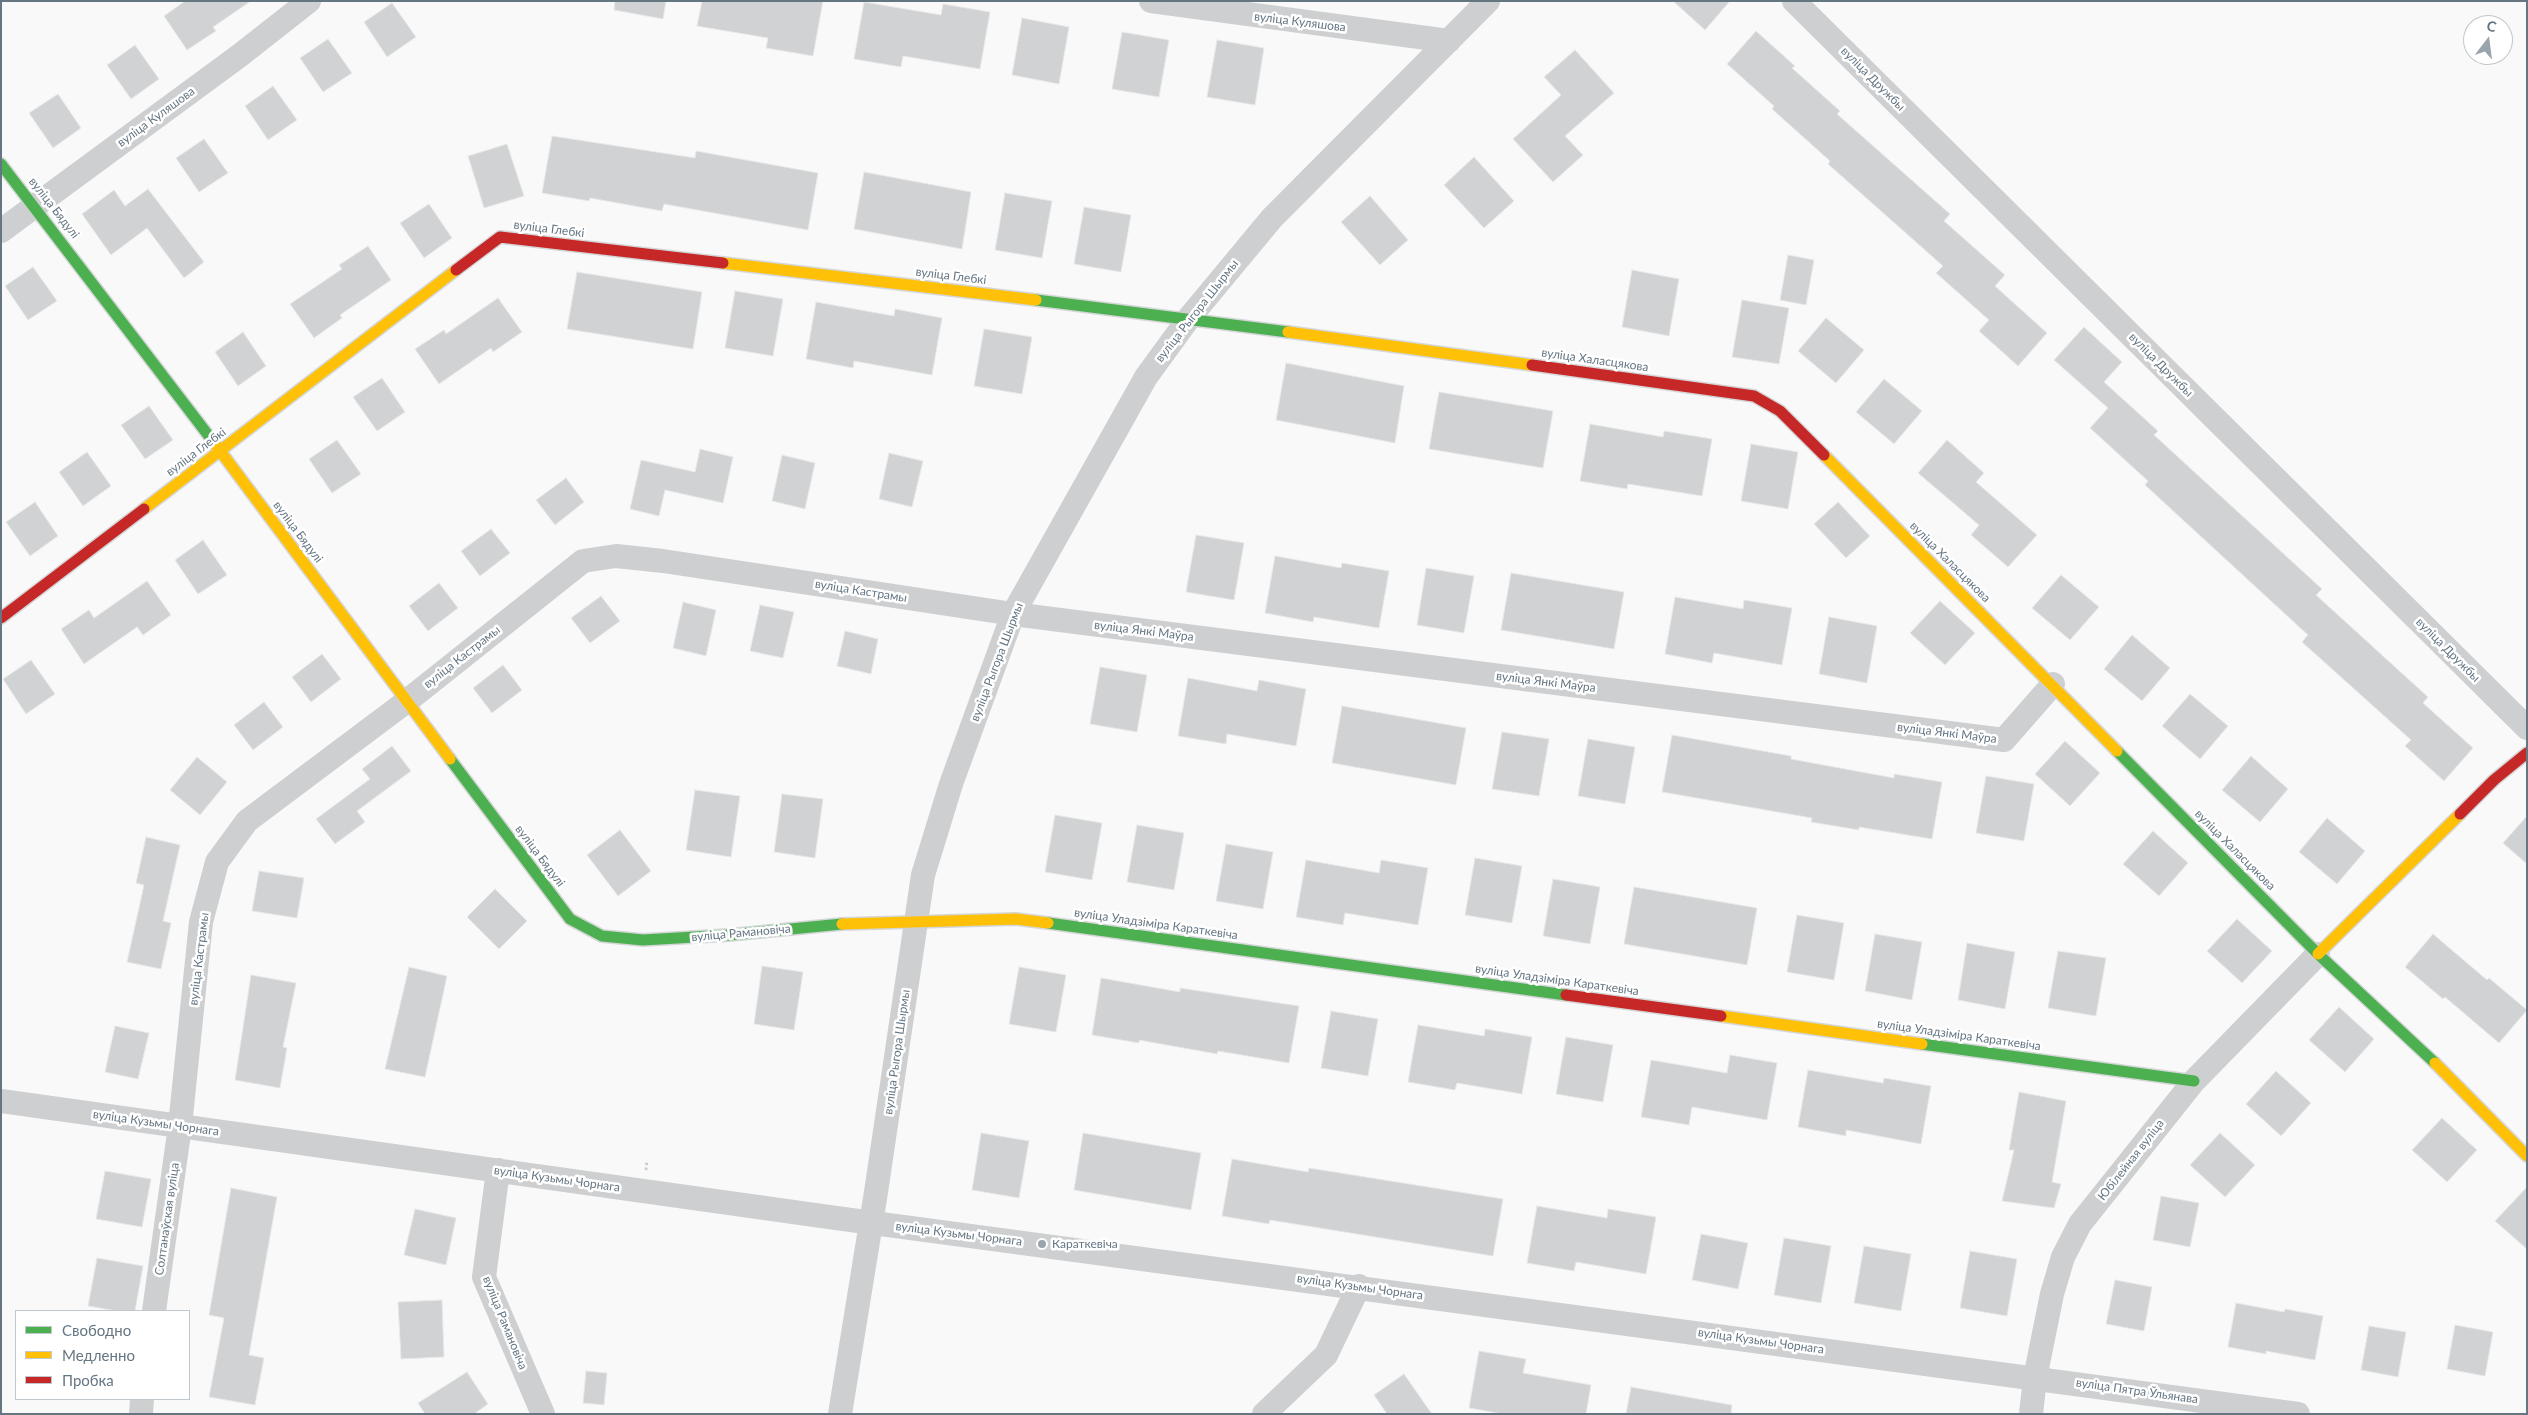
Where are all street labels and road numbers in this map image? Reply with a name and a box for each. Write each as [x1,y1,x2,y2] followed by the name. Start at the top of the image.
[1253,9,1347,35] street label: вуліца Куляшова
[1838,44,1908,114] street label: вуліца Дружбы
[114,84,198,150] street label: вуліца Куляшова
[26,175,82,241] street label: вуліца Бядулі
[513,218,585,240] street label: вуліца Глебкі
[1153,257,1241,365] street label: вуліца Рыгора Шырмы
[915,265,987,287] street label: вуліца Глебкі
[2126,330,2196,400] street label: вуліца Дружбы
[1541,345,1649,375] street label: вуліца Халасцякова
[163,425,229,479] street label: вуліца Глебкі
[270,498,326,566] street label: вуліца Бядулі
[1907,519,1993,605] street label: вуліца Халасцякова
[814,577,908,605] street label: вуліца Кастрамы
[968,601,1026,723] street label: вуліца Рыгора Шырмы
[2413,615,2483,685] street label: вуліца Дружбы
[1093,618,1195,644] street label: вуліца Янкі Маўра
[421,623,503,691] street label: вуліца Кастрамы
[1495,669,1597,695] street label: вуліца Янкі Маўра
[1896,720,1998,746] street label: вуліца Янкі Маўра
[2192,807,2278,893] street label: вуліца Халасцякова
[512,822,568,890] street label: вуліца Бядулі
[1073,905,1239,943] street label: вуліца Уладзіміра Караткевіча
[186,912,212,1006] street label: вуліца Кастрамы
[691,921,791,945] street label: вуліца Рамановіча
[1474,961,1640,999] street label: вуліца Уладзіміра Караткевіча
[881,989,913,1115] street label: вуліца Рыгора Шырмы
[1876,1016,2042,1054] street label: вуліца Уладзіміра Караткевіча
[92,1107,220,1139] street label: вуліца Кузьмы Чорнага
[2095,1117,2167,1203] street label: Юбілейная вуліца
[152,1162,182,1276] street label: Солтанаўская вуліца
[493,1163,621,1195] street label: вуліца Кузьмы Чорнага
[895,1219,1023,1249] street label: вуліца Кузьмы Чорнага
[1296,1271,1424,1303] street label: вуліца Кузьмы Чорнага
[480,1274,530,1372] street label: вуліца Рамановіча
[1697,1325,1825,1357] street label: вуліца Кузьмы Чорнага
[2075,1375,2199,1407] street label: вуліца Пятра Ўльянава

